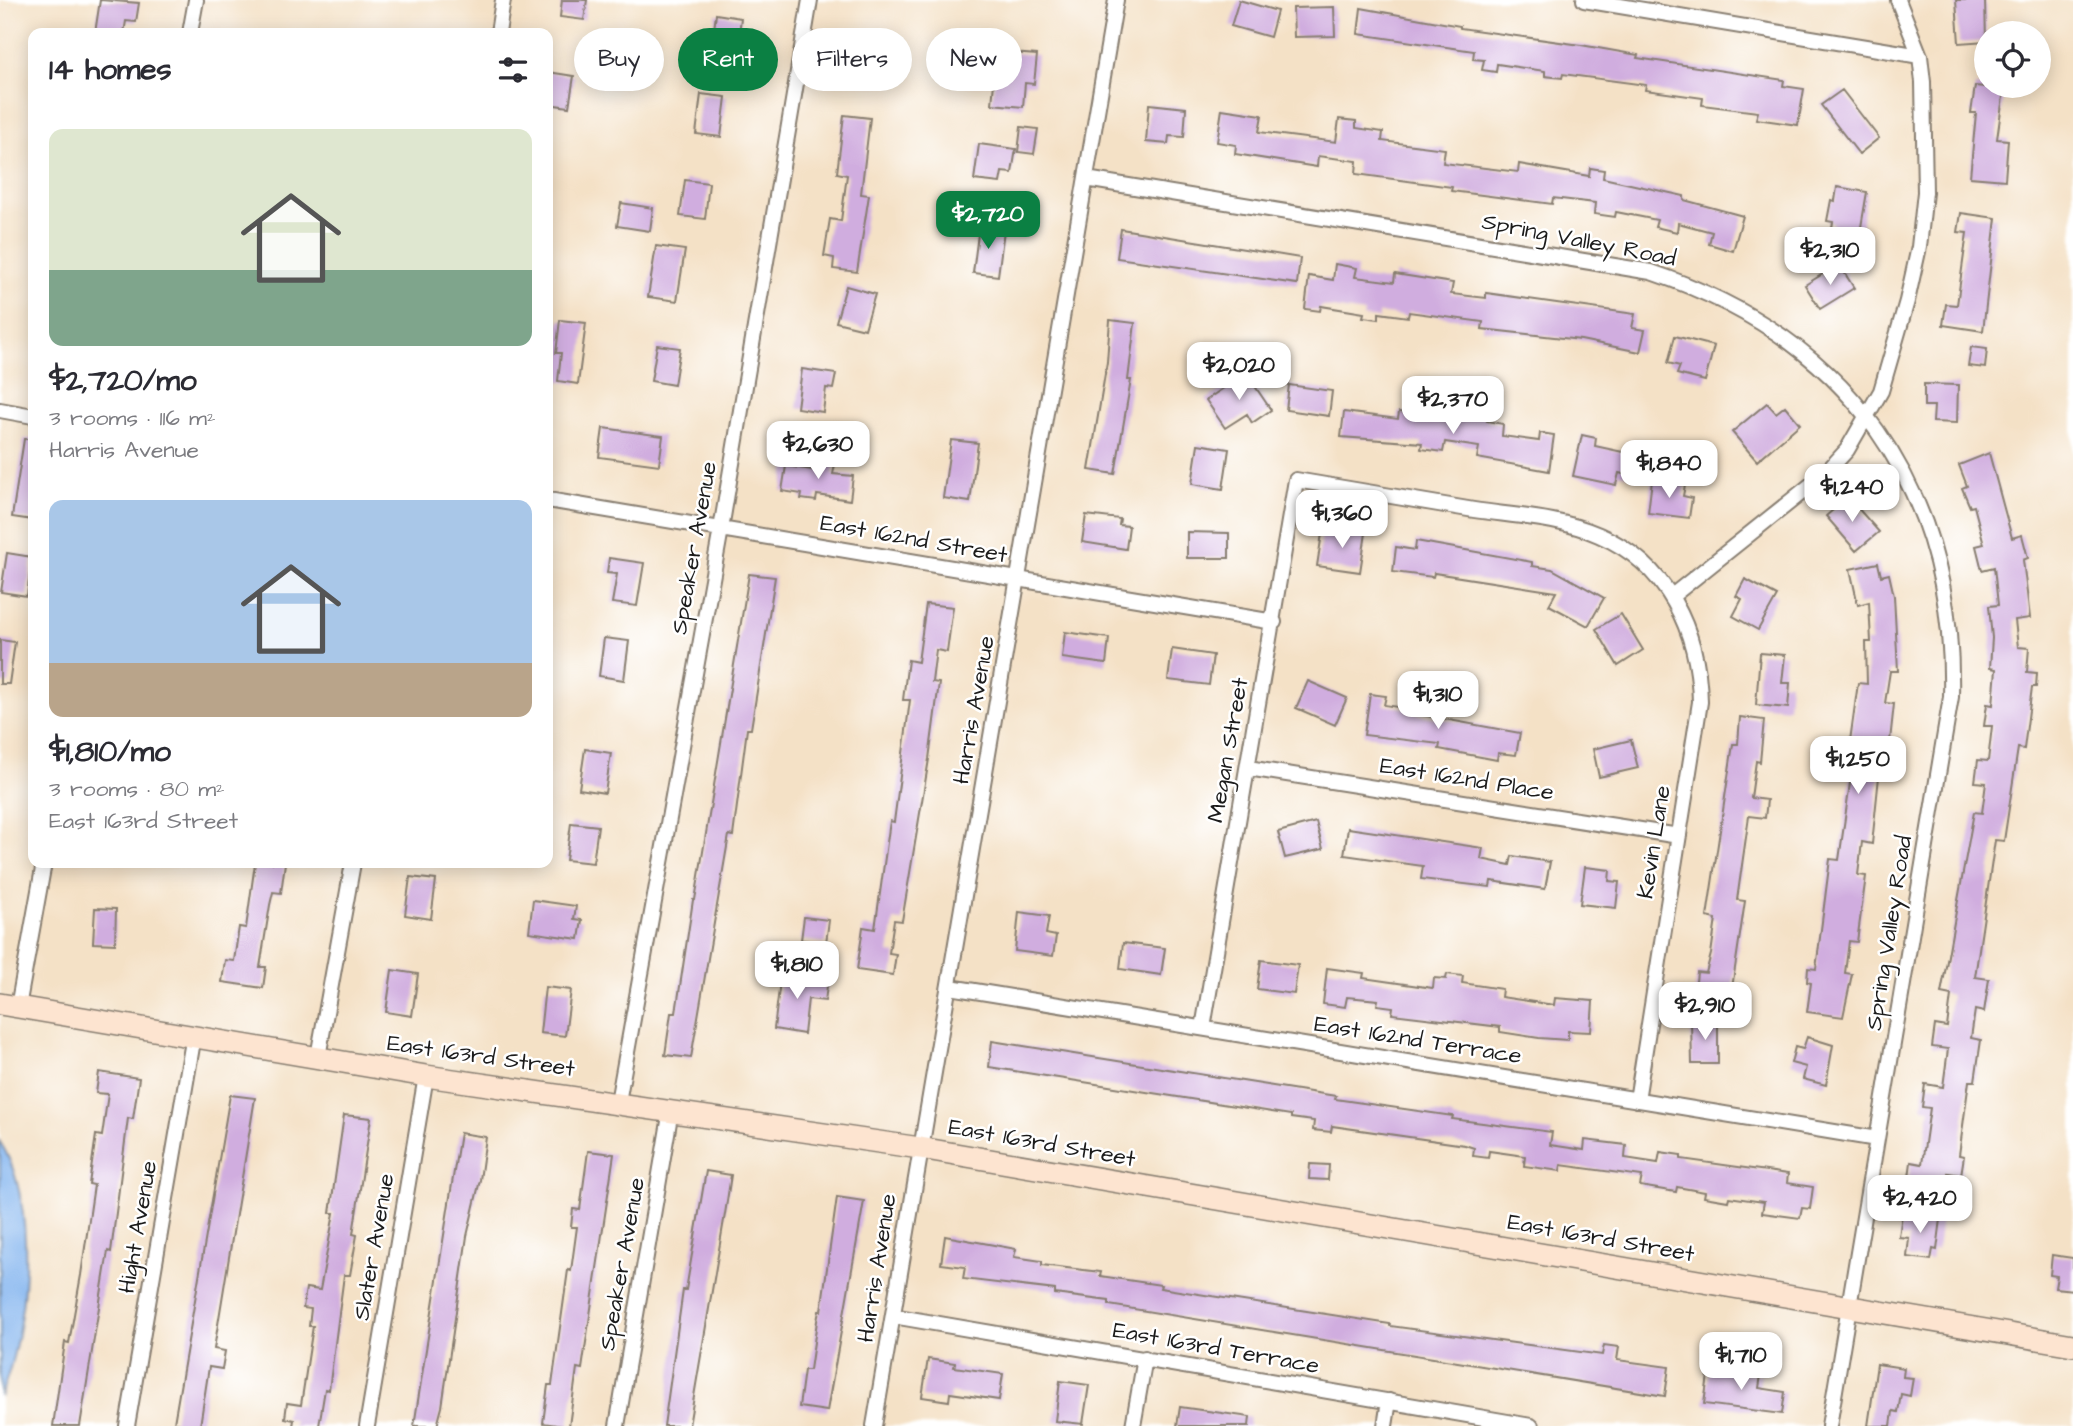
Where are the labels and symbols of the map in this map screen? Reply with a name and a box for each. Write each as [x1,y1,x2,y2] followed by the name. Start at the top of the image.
[931,191,1045,251] pin: $2,720
[1479,206,1679,276] street label: Spring Valley Road
[1773,228,1887,287] pin: $2,310
[1182,342,1296,402] pin: $2,020
[1396,376,1510,436] pin: $2,370
[761,421,875,481] pin: $2,630
[1612,440,1726,500] pin: $1,840
[663,459,725,637] street label: Speaker Avenue
[1795,464,1909,524] pin: $1,240
[1285,490,1399,550] pin: $1,360
[818,507,1011,571] street label: East 162nd Street
[945,633,1003,787] street label: Harris Avenue
[1381,672,1495,731] pin: $1,310
[1200,674,1258,825] street label: Megan Street
[1801,736,1915,796] pin: $1,250
[1378,749,1556,809] street label: East 162nd Place
[1629,783,1679,901] street label: Kevin Lane
[1858,833,1921,1033] street label: Spring Valley Road
[740,942,854,1001] pin: $1,810
[1648,982,1762,1042] pin: $2,910
[1312,1008,1524,1072] street label: East 162nd Terrace
[385,1027,578,1085] street label: East 163rd Street
[946,1111,1139,1175] street label: East 163rd Street
[111,1158,166,1296] street label: Hight Avenue
[345,1171,403,1323] street label: Slater Avenue
[591,1175,653,1353] street label: Speaker Avenue
[1863,1176,1977,1235] pin: $2,420
[849,1191,905,1345] street label: Harris Avenue
[1505,1206,1698,1270] street label: East 163rd Street
[1110,1314,1322,1382] street label: East 163rd Terrace
[1684,1332,1798,1392] pin: $1,710

